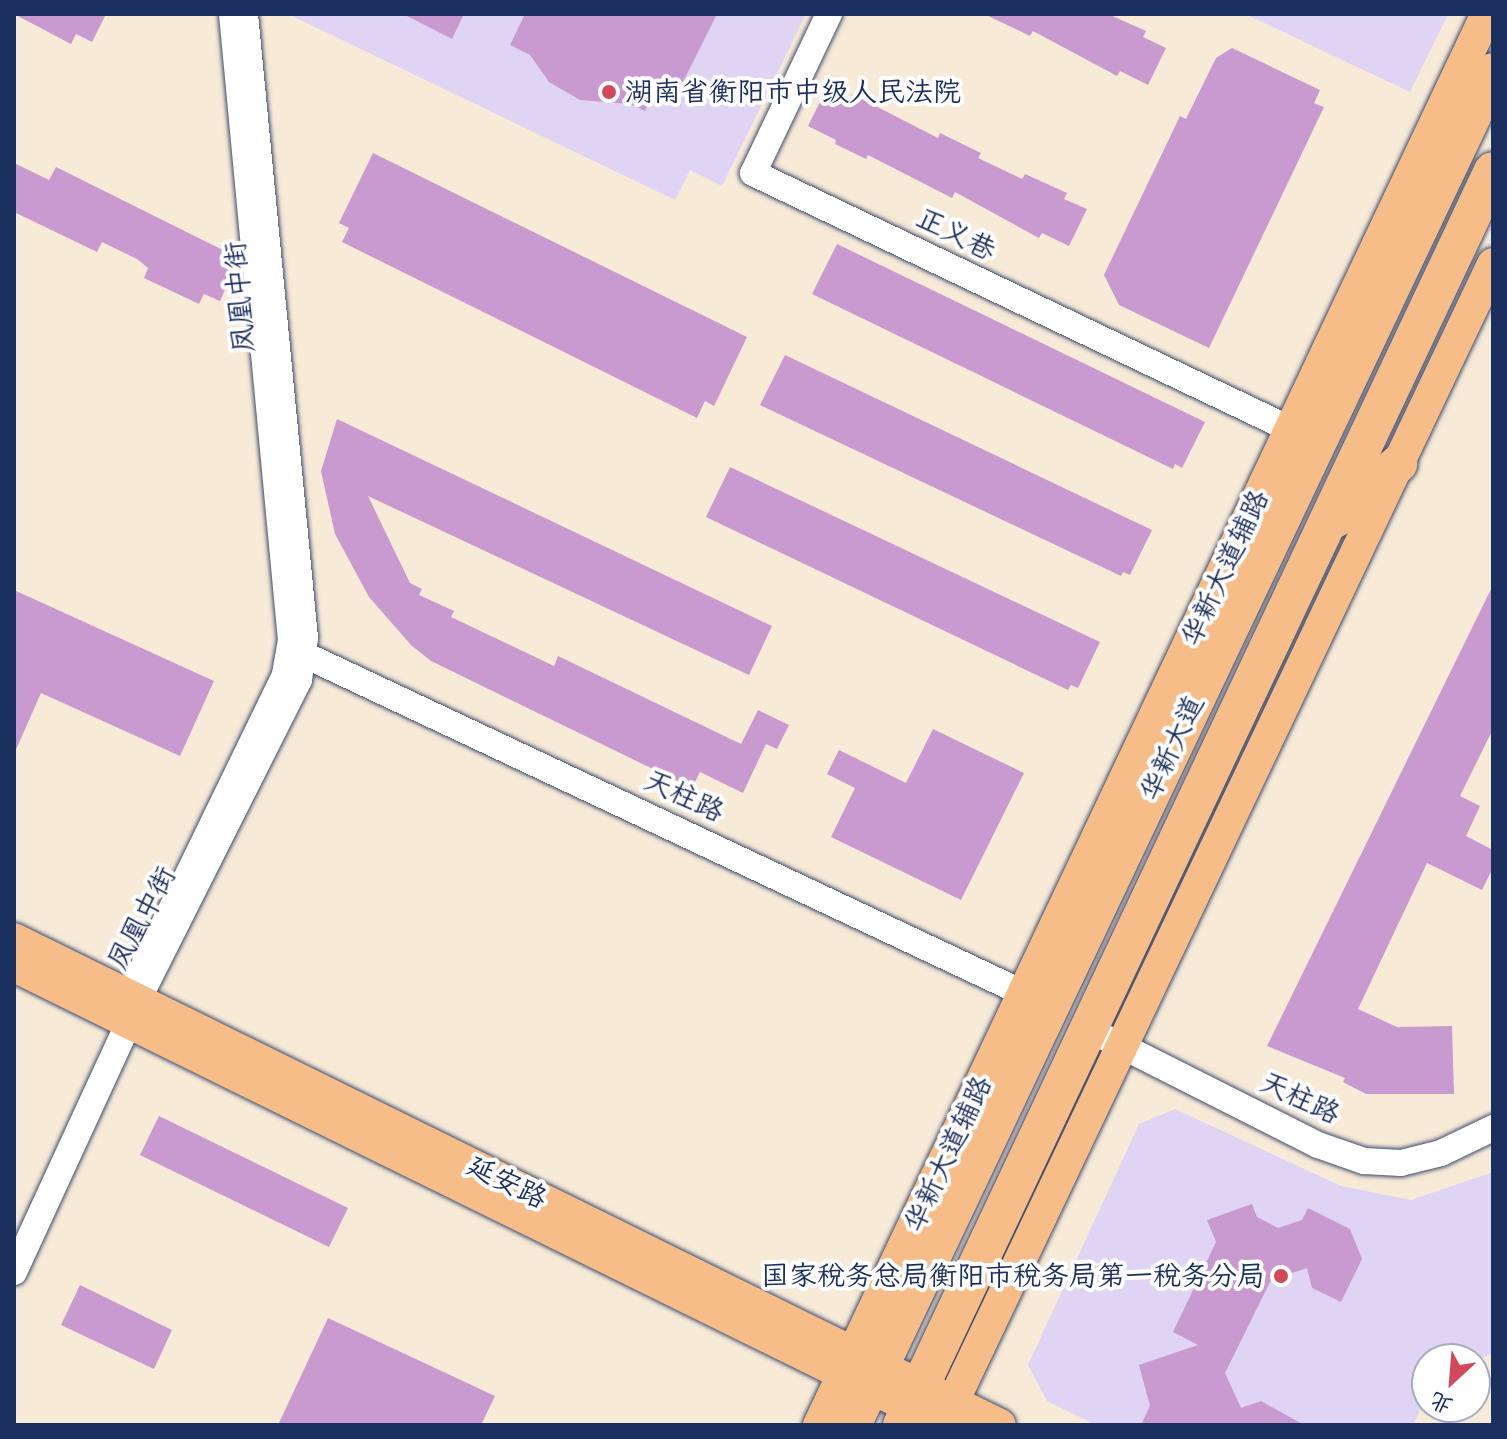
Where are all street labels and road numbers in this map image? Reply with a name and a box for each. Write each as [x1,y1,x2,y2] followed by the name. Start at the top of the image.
[911,200,1001,268] street label: 正义巷
[218,240,262,354] street label: 凤凰中街
[1174,485,1276,651] street label: 华新大道辅路
[1133,690,1211,806] street label: 华新大道
[639,763,729,829] street label: 天柱路
[101,861,183,975] street label: 凤凰中街
[1255,1065,1345,1131] street label: 天柱路
[897,1071,999,1237] street label: 华新大道辅路
[462,1148,552,1216] street label: 延安路

